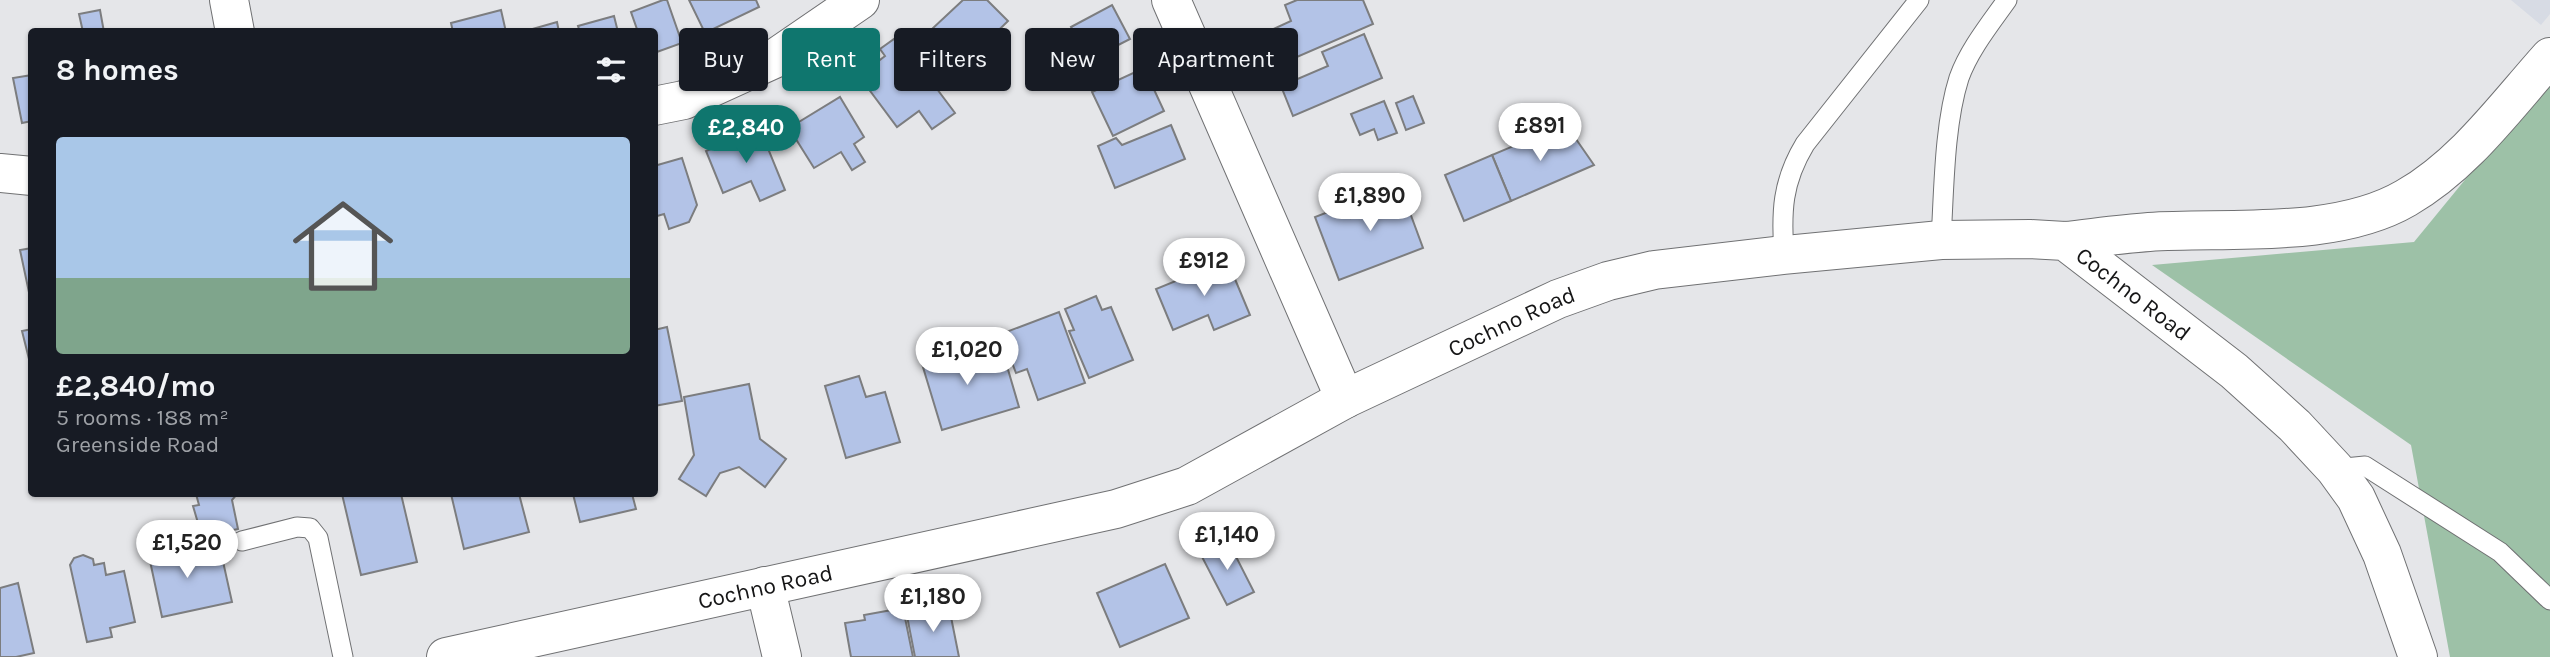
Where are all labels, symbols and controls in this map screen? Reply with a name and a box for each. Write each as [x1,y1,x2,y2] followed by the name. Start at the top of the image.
[679,28,768,91] chip: Buy
[782,28,880,91] chip: Rent
[894,28,1011,91] chip: Filters
[1025,28,1119,91] chip: New
[1133,28,1298,91] chip: Apartment
[592,51,630,89] icon: filters
[56,52,179,88] text: 8 homes
[1499,104,1581,163] pin: £891
[689,106,803,165] pin: £2,840
[1515,112,1565,139] text: £891
[708,114,784,141] text: £2,840
[1313,174,1427,233] pin: £1,890
[1334,182,1406,209] text: £1,890
[280,183,406,309] icon: home
[1163,238,1245,298] pin: £912
[2071,242,2196,347] street label: Cochno Road
[1179,247,1229,274] text: £912
[1444,281,1579,363] street label: Cochno Road
[910,328,1024,387] pin: £1,020
[932,336,1002,363] text: £1,020
[56,368,216,404] text: £2,840/mo
[56,404,229,431] text: 5 rooms · 188 m²
[56,431,219,458] text: Greenside Road
[1170,512,1284,572] pin: £1,140
[130,520,244,580] pin: £1,520
[1195,521,1259,548] text: £1,140
[152,529,222,556] text: £1,520
[695,559,835,615] street label: Cochno Road
[876,574,990,634] pin: £1,180
[900,583,966,610] text: £1,180

